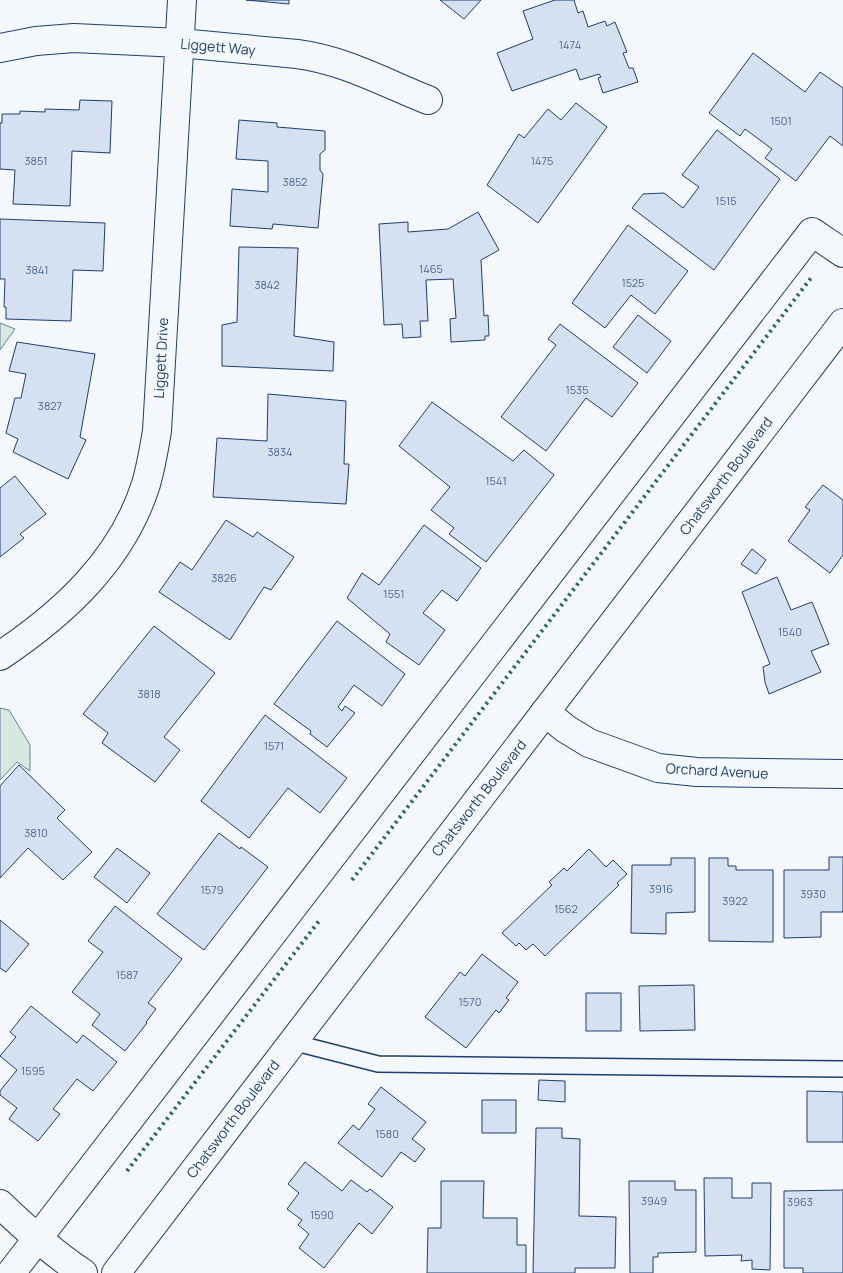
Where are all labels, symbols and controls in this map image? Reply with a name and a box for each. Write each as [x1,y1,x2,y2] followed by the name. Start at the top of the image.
[180,34,257,59] street label: Liggett Way
[559,37,581,52] house number: 1474
[770,113,792,128] house number: 1501
[24,153,48,168] house number: 3851
[531,153,553,168] house number: 1475
[283,174,307,189] house number: 3852
[715,193,737,208] house number: 1515
[419,261,443,276] house number: 1465
[25,262,49,277] house number: 3841
[622,275,644,290] house number: 1525
[254,277,280,292] house number: 3842
[149,317,172,399] street label: Liggett Drive
[565,382,589,397] house number: 1535
[38,398,62,413] house number: 3827
[675,413,776,539] street label: Chatsworth Boulevard
[267,444,293,459] house number: 3834
[485,473,507,488] house number: 1541
[211,570,237,585] house number: 3826
[383,586,405,601] house number: 1551
[778,624,802,639] house number: 1540
[137,686,161,701] house number: 3818
[427,735,530,860] street label: Chatsworth Boulevard
[264,738,284,753] house number: 1571
[665,758,769,783] street label: Orchard Avenue
[24,825,48,840] house number: 3810
[649,881,673,896] house number: 3916
[201,882,224,897] house number: 1579
[800,886,826,901] house number: 3930
[722,893,748,908] house number: 3922
[554,901,578,916] house number: 1562
[116,967,138,982] house number: 1587
[459,994,481,1009] house number: 1570
[182,1056,283,1182] street label: Chatsworth Boulevard
[21,1063,45,1078] house number: 1595
[375,1126,399,1141] house number: 1580
[641,1193,667,1208] house number: 3949
[787,1194,813,1209] house number: 3963
[310,1207,334,1222] house number: 1590

